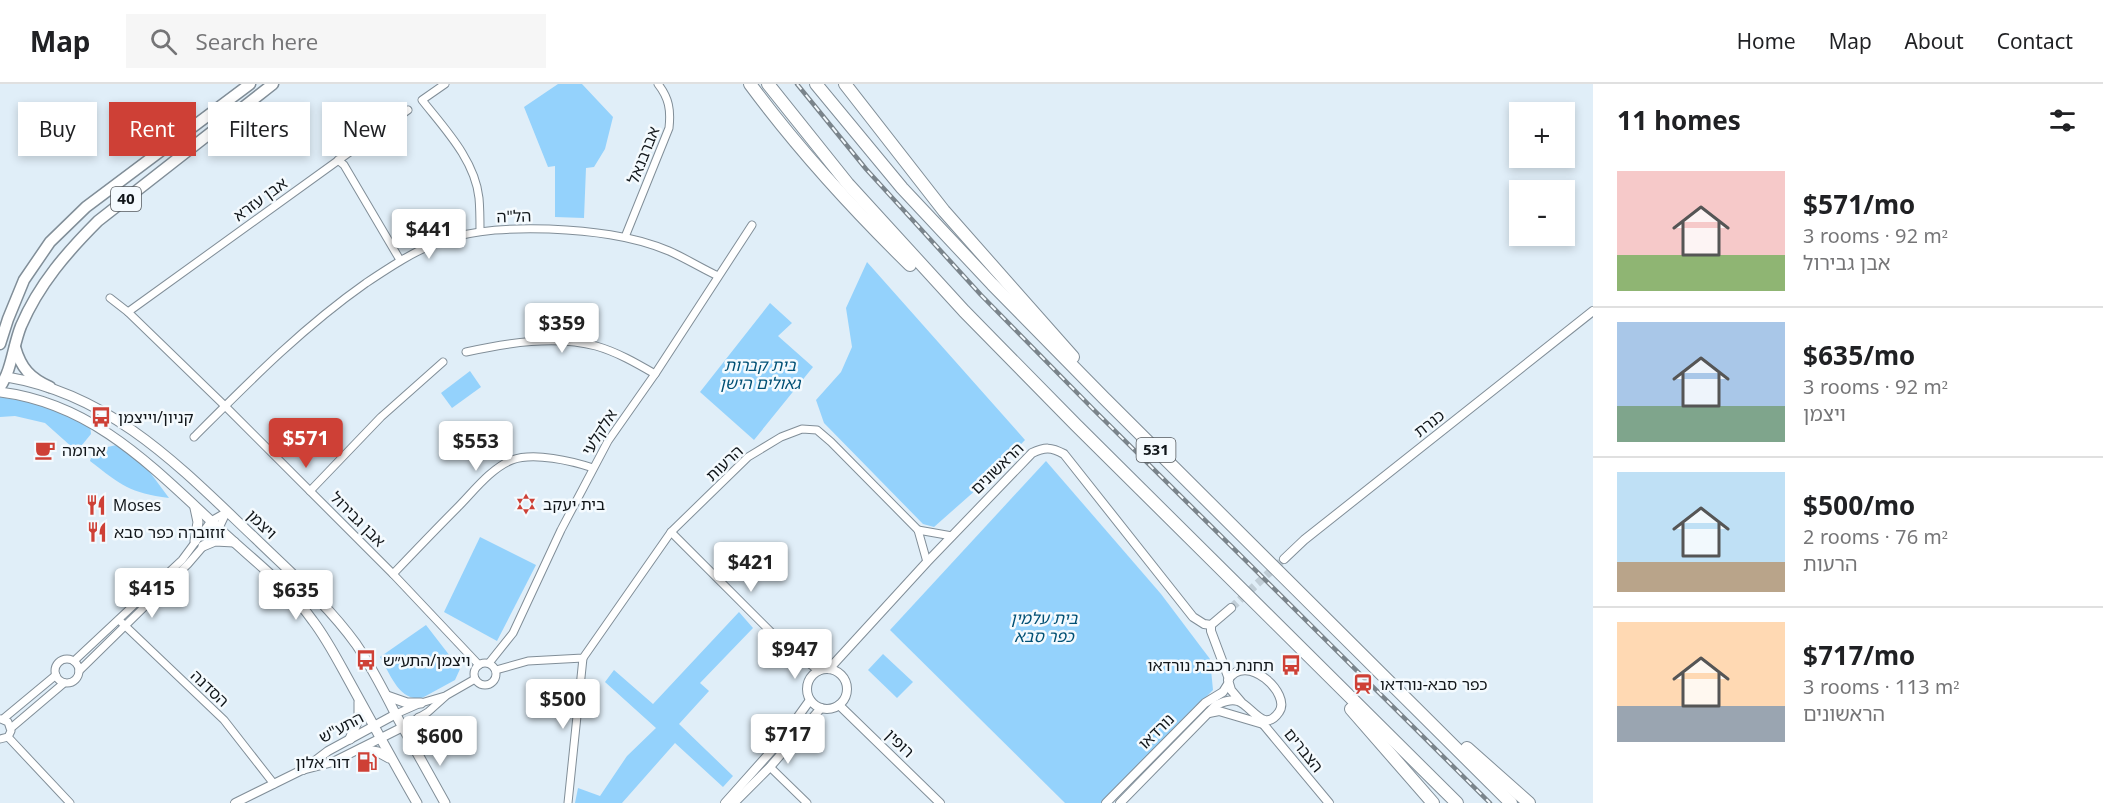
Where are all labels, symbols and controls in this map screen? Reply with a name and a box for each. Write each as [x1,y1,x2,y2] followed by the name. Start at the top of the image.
[126,14,546,68] search box
[30,22,90,60] text: Map
[147,25,180,58] icon: search
[195,27,318,56] text: Search here
[1737,27,1796,55] text: Home
[1829,27,1872,55] text: Map
[1905,27,1964,55] text: About
[1997,27,2073,55] text: Contact
[18,102,97,156] chip: Buy
[109,102,196,156] chip: Rent
[208,102,310,156] chip: Filters
[322,102,407,156] chip: New
[1509,102,1575,246] map controls
[1509,102,1575,168] button: +
[1617,102,1741,138] text: 11 homes
[2046,104,2079,137] icon: filters
[622,123,664,187] street label: אברבנאל
[228,172,292,226] street label: אבן עזרא
[1509,180,1575,246] button: −
[1803,186,1915,222] text: $571/mo
[111,187,141,211] road number: 40
[1665,195,1737,267] icon: home
[496,204,532,228] street label: הל"ה
[393,209,465,260] pin: $441
[406,215,452,242] text: $441
[1803,222,1948,249] text: 3 rooms · 92 m²
[1803,249,1890,276] text: אבן גבירול
[526,303,598,354] pin: $359
[539,309,585,336] text: $359
[1803,337,1915,373] text: $635/mo
[1665,346,1737,418] icon: home
[720,354,801,394] park label: בית קברות גאולים הישן
[1803,373,1948,400] text: 3 rooms · 92 m²
[1803,400,1846,427] text: ויצמן
[1409,404,1449,442] street label: כנרת
[89,405,113,429] bus stop icon: קניון/וייצמן
[576,405,622,459] street label: אלקלעי
[118,406,194,428] place label: קניון/וייצמן
[270,418,342,469] pin: $571
[440,421,512,472] pin: $553
[283,424,329,451] text: $571
[453,427,499,454] text: $553
[966,437,1028,499] street label: הראשונים
[33,438,57,462] cafe icon: ארומה
[1136,438,1176,462] road number: 531
[62,439,106,461] place label: ארומה
[701,440,747,486] street label: הרעות
[325,486,391,552] street label: אבן גבירול
[1803,487,1915,523] text: $500/mo
[514,492,538,516] synagogue icon: בית יעקב
[84,493,108,517] restaurant icon: Moses
[543,493,605,515] place label: בית יעקב
[113,494,161,516] place label: Moses
[1665,496,1737,568] icon: home
[242,504,282,544] street label: ויצמן
[85,520,109,544] restaurant icon: זוזוברה כפר סבא
[114,521,225,543] place label: זוזוברה כפר סבא
[1803,523,1948,550] text: 2 rooms · 76 m²
[715,542,787,593] pin: $421
[728,548,774,575] text: $421
[1803,550,1858,577] text: הרעות
[116,568,188,619] pin: $415
[260,570,332,621] pin: $635
[129,574,175,601] text: $415
[273,576,319,603] text: $635
[1010,607,1078,647] park label: בית עלמין כפר סבא
[759,629,831,680] pin: $947
[772,635,818,662] text: $947
[1803,637,1915,673] text: $717/mo
[1665,646,1737,718] icon: home
[354,648,378,672] bus stop icon: ויצמן/התע״ש
[383,649,471,671] place label: ויצמן/התע״ש
[1279,653,1303,677] bus stop icon: תחנת רכבת נורדאו
[1148,654,1274,676] place label: תחנת רכבת נורדאו
[186,665,234,711] street label: הסדנה
[1351,672,1375,696] station icon: כפר סבא-נורדאו
[1380,673,1487,695] place label: כפר סבא-נורדאו
[1803,673,1959,700] text: 3 rooms · 113 m²
[527,679,599,730] pin: $500
[540,685,586,712] text: $500
[1803,700,1885,727] text: הראשונים
[315,706,367,748] street label: התע"ש
[1133,708,1179,754] street label: נורדאו
[752,714,824,765] pin: $717
[404,716,476,767] pin: $600
[765,720,811,747] text: $717
[417,722,463,749] text: $600
[1279,723,1329,777] street label: הצברים
[881,724,919,762] street label: רופין
[355,750,379,774] fuel station icon: דור אלון
[296,751,350,773] place label: דור אלון

